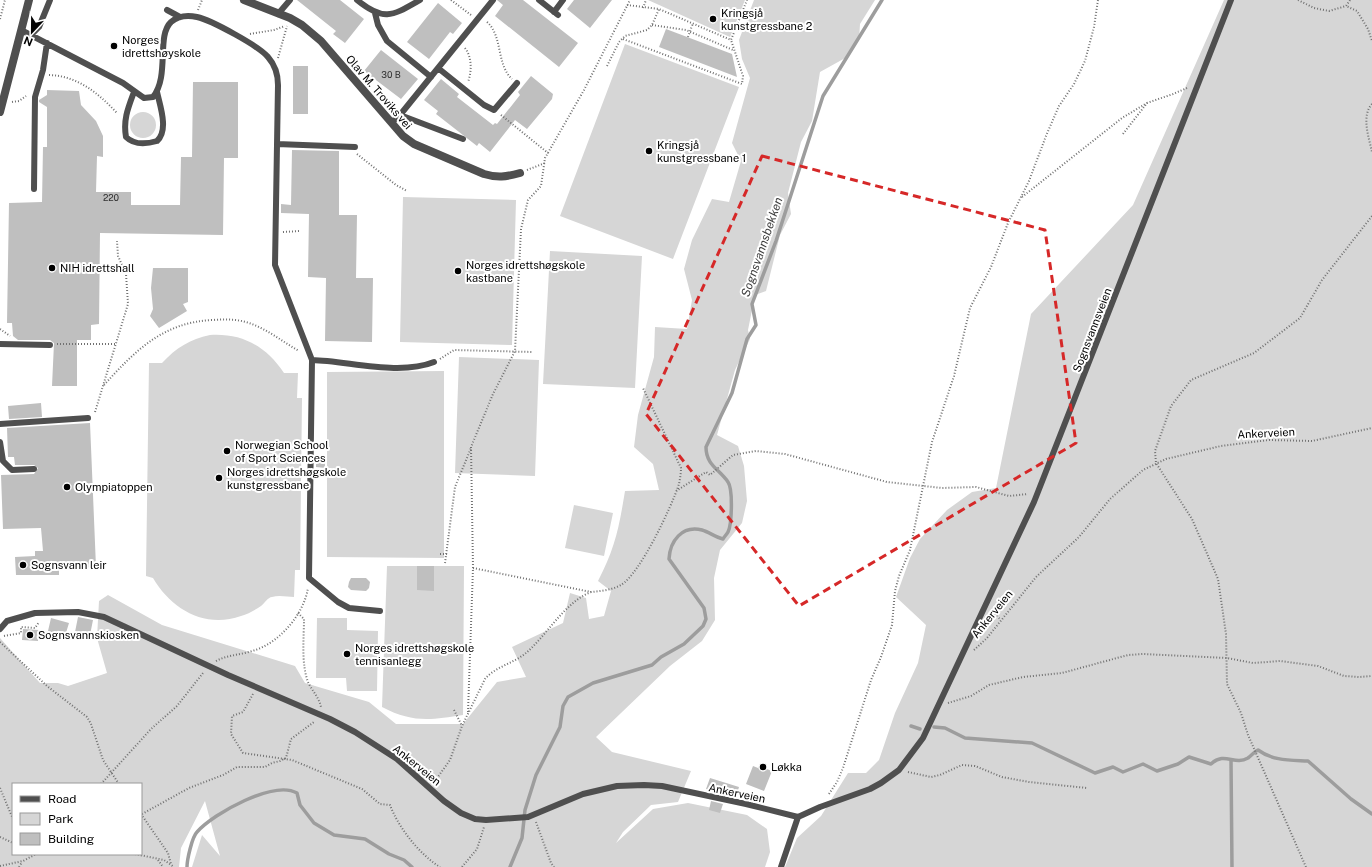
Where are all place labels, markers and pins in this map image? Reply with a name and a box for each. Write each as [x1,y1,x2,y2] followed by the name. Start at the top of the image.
[721,7,813,32] place label: Kringsjå kunstgressbane 2
[708,14,718,24] marker: Kringsjå kunstgressbane 2
[122,34,201,59] place label: Norges idrettshøyskole
[109,41,119,51] marker: Norges idrettshøyskole
[657,139,746,164] place label: Kringsjå kunstgressbane 1
[644,146,654,156] marker: Kringsjå kunstgressbane 1
[466,259,585,284] place label: Norges idrettshøgskole kastbane
[60,262,135,274] place label: NIH idrettshall
[47,263,57,273] marker: NIH idrettshall
[453,266,463,276] marker: Norges idrettshøgskole kastbane
[235,439,329,464] place label: Norwegian School of Sport Sciences
[222,446,232,456] marker: Norwegian School of Sport Sciences
[227,466,346,491] place label: Norges idrettshøgskole kunstgressbane
[214,473,224,483] marker: Norges idrettshøgskole kunstgressbane
[75,481,153,493] place label: Olympiatoppen
[62,482,72,492] marker: Olympiatoppen
[31,559,107,571] place label: Sognsvann leir
[18,560,28,570] marker: Sognsvann leir
[38,629,139,641] place label: Sognsvannskiosken
[25,630,35,640] marker: Sognsvannskiosken
[355,642,474,667] place label: Norges idrettshøgskole tennisanlegg
[342,649,352,659] marker: Norges idrettshøgskole tennisanlegg
[771,761,802,773] place label: Løkka
[758,762,768,772] marker: Løkka

